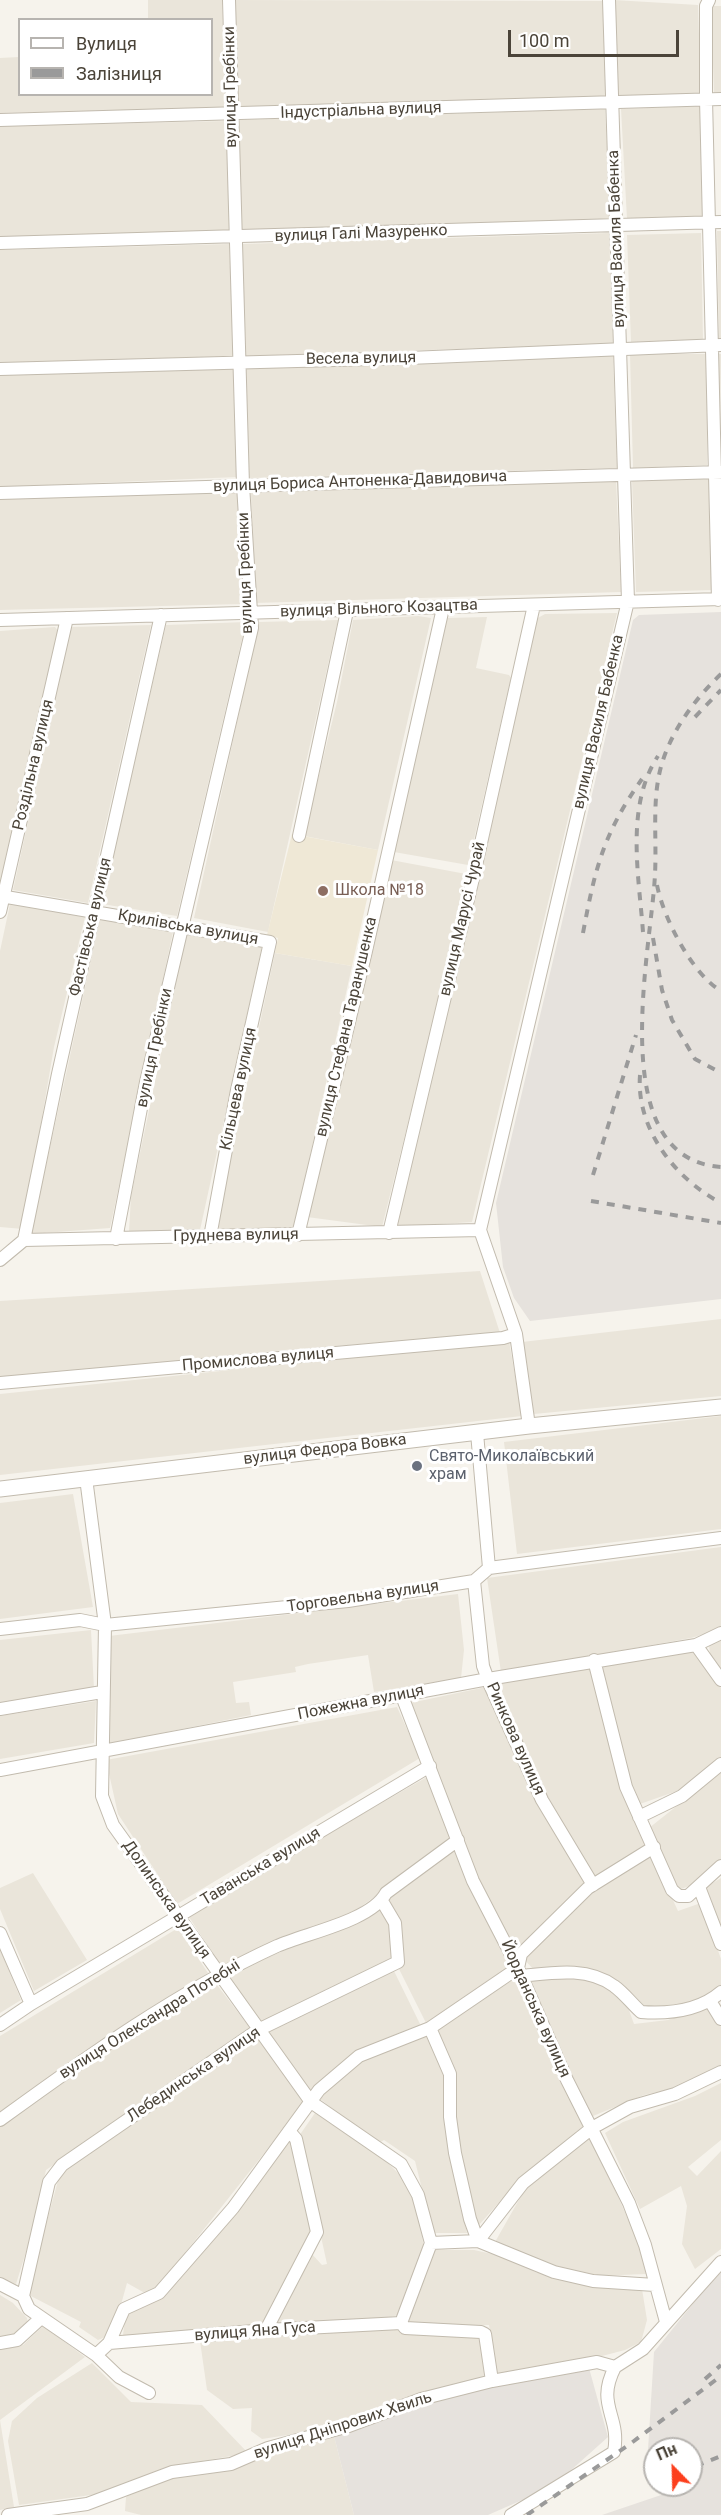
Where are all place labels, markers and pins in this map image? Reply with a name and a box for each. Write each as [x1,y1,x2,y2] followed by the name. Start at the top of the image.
[335,881,424,901] place label: Школа №18
[316,884,330,898] marker: Школа №18
[429,1447,594,1485] place label: Свято-Миколаївський храм
[410,1459,424,1473] marker: Свято-Миколаївський храм

